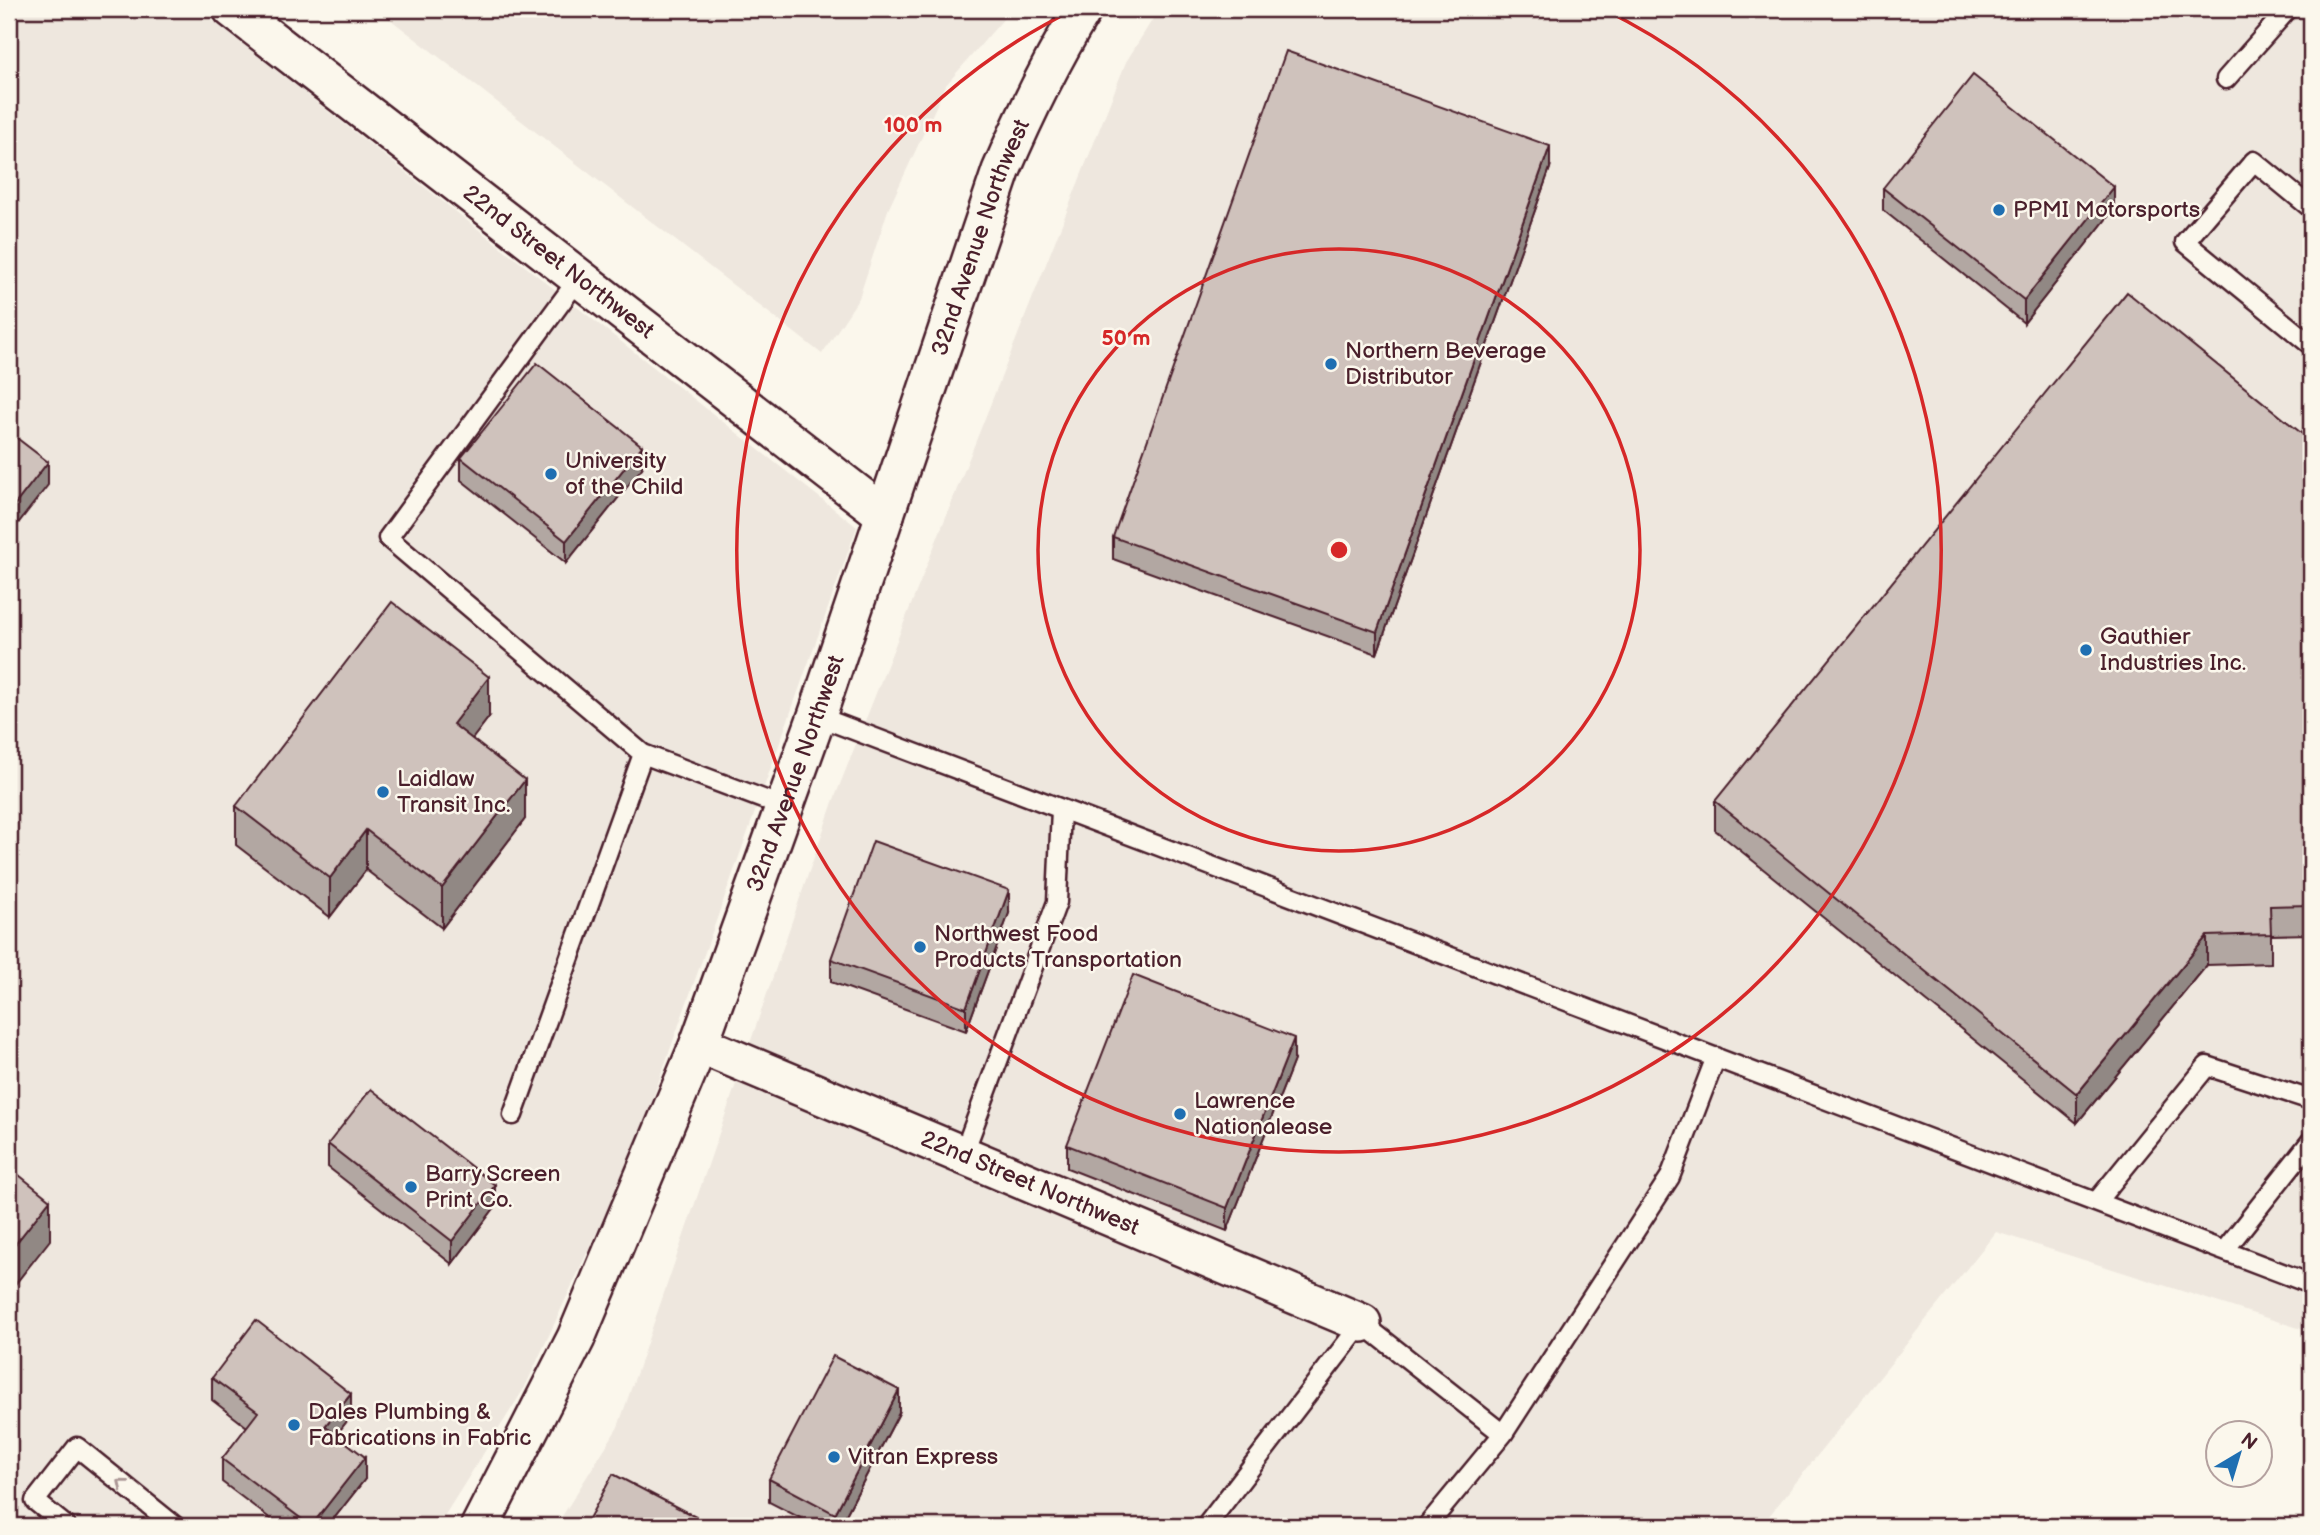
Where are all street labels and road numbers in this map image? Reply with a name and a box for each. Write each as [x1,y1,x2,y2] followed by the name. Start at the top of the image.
[926,115,1036,360] street label: 32nd Avenue Northwest
[457,179,660,345] street label: 22nd Street Northwest
[741,651,851,896] street label: 32nd Avenue Northwest
[916,1125,1143,1242] street label: 22nd Street Northwest

